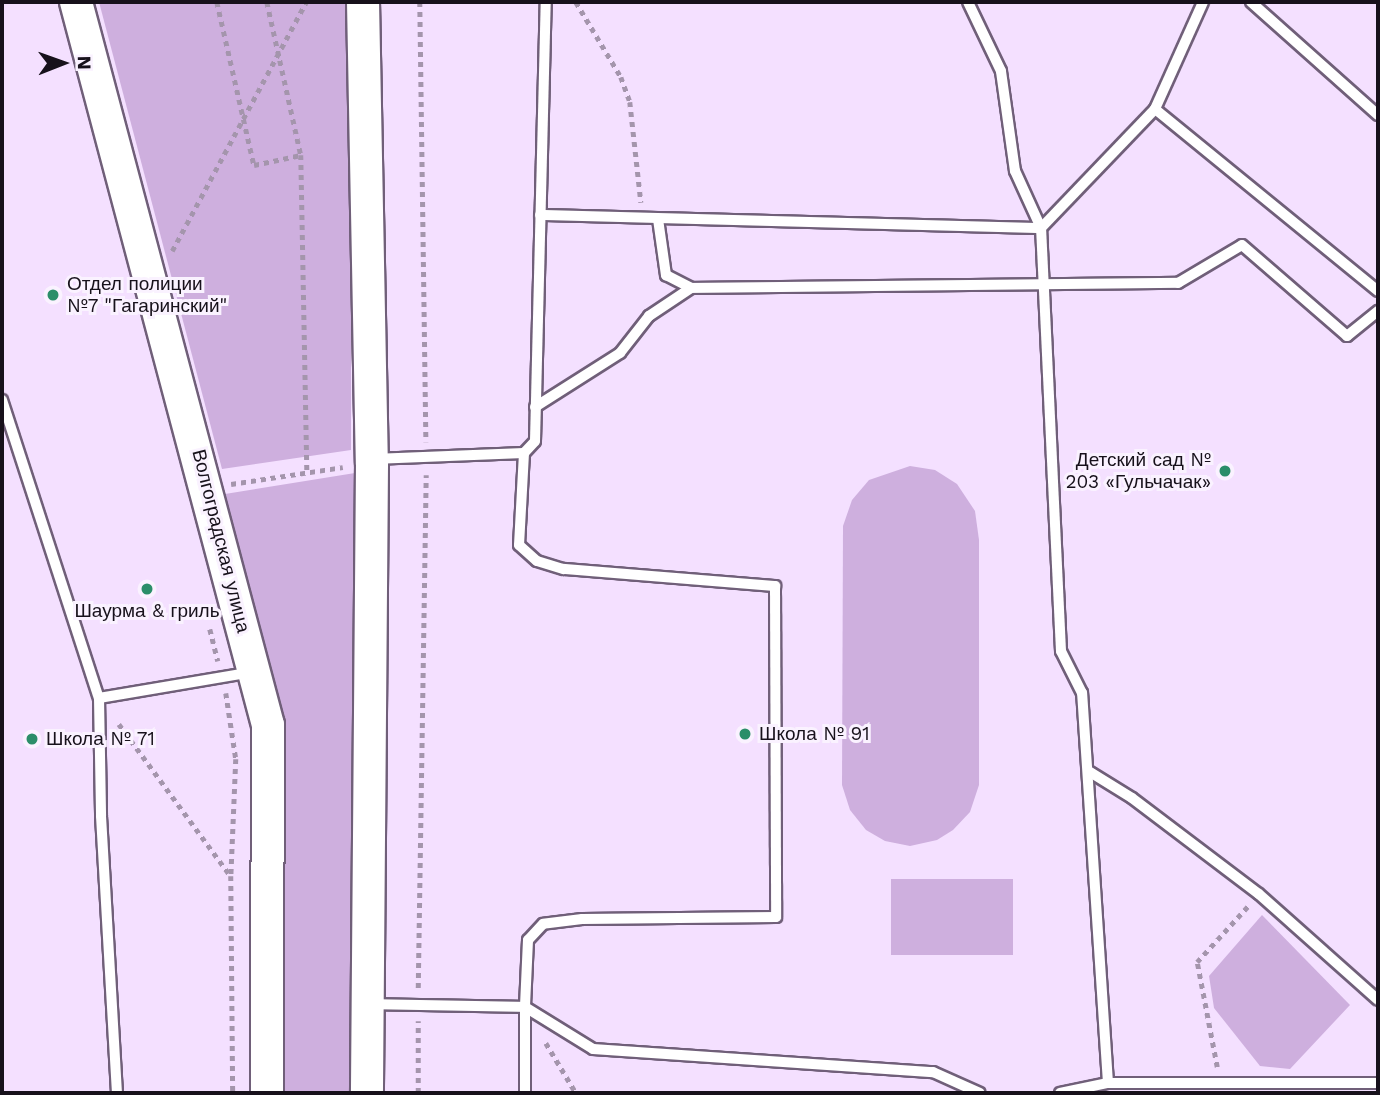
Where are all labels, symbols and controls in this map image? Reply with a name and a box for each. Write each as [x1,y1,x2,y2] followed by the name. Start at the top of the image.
[28,28,98,98] north arrow
[73,55,96,70] text: N
[67,273,228,317] place label: Отдел полиции №7 "Гагаринский"
[45,287,61,303] marker: Отдел полиции №7 "Гагаринский"
[187,447,255,635] street label: Волгоградская улица
[1066,449,1211,493] place label: Детский сад № 203 «Гульчачак»
[1217,463,1233,479] marker: Детский сад № 203 «Гульчачак»
[139,581,155,597] marker: Шаурма & гриль
[74,600,220,622] place label: Шаурма & гриль
[759,723,870,745] place label: Школа № 91
[737,726,753,742] marker: Школа № 91
[46,728,156,750] place label: Школа № 71
[24,731,40,747] marker: Школа № 71

